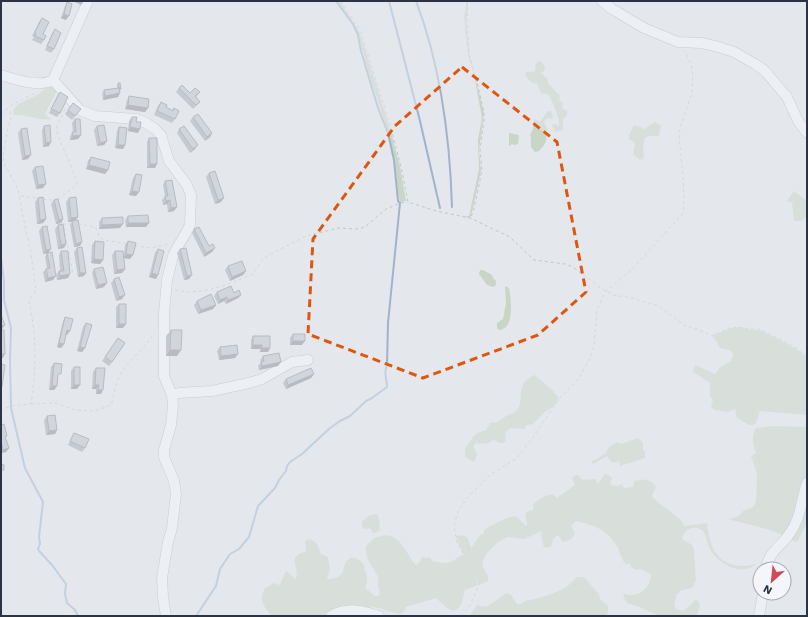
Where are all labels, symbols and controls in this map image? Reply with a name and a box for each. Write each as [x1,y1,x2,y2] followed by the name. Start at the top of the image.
[752,561,792,601] north arrow
[761,582,774,597] text: N

